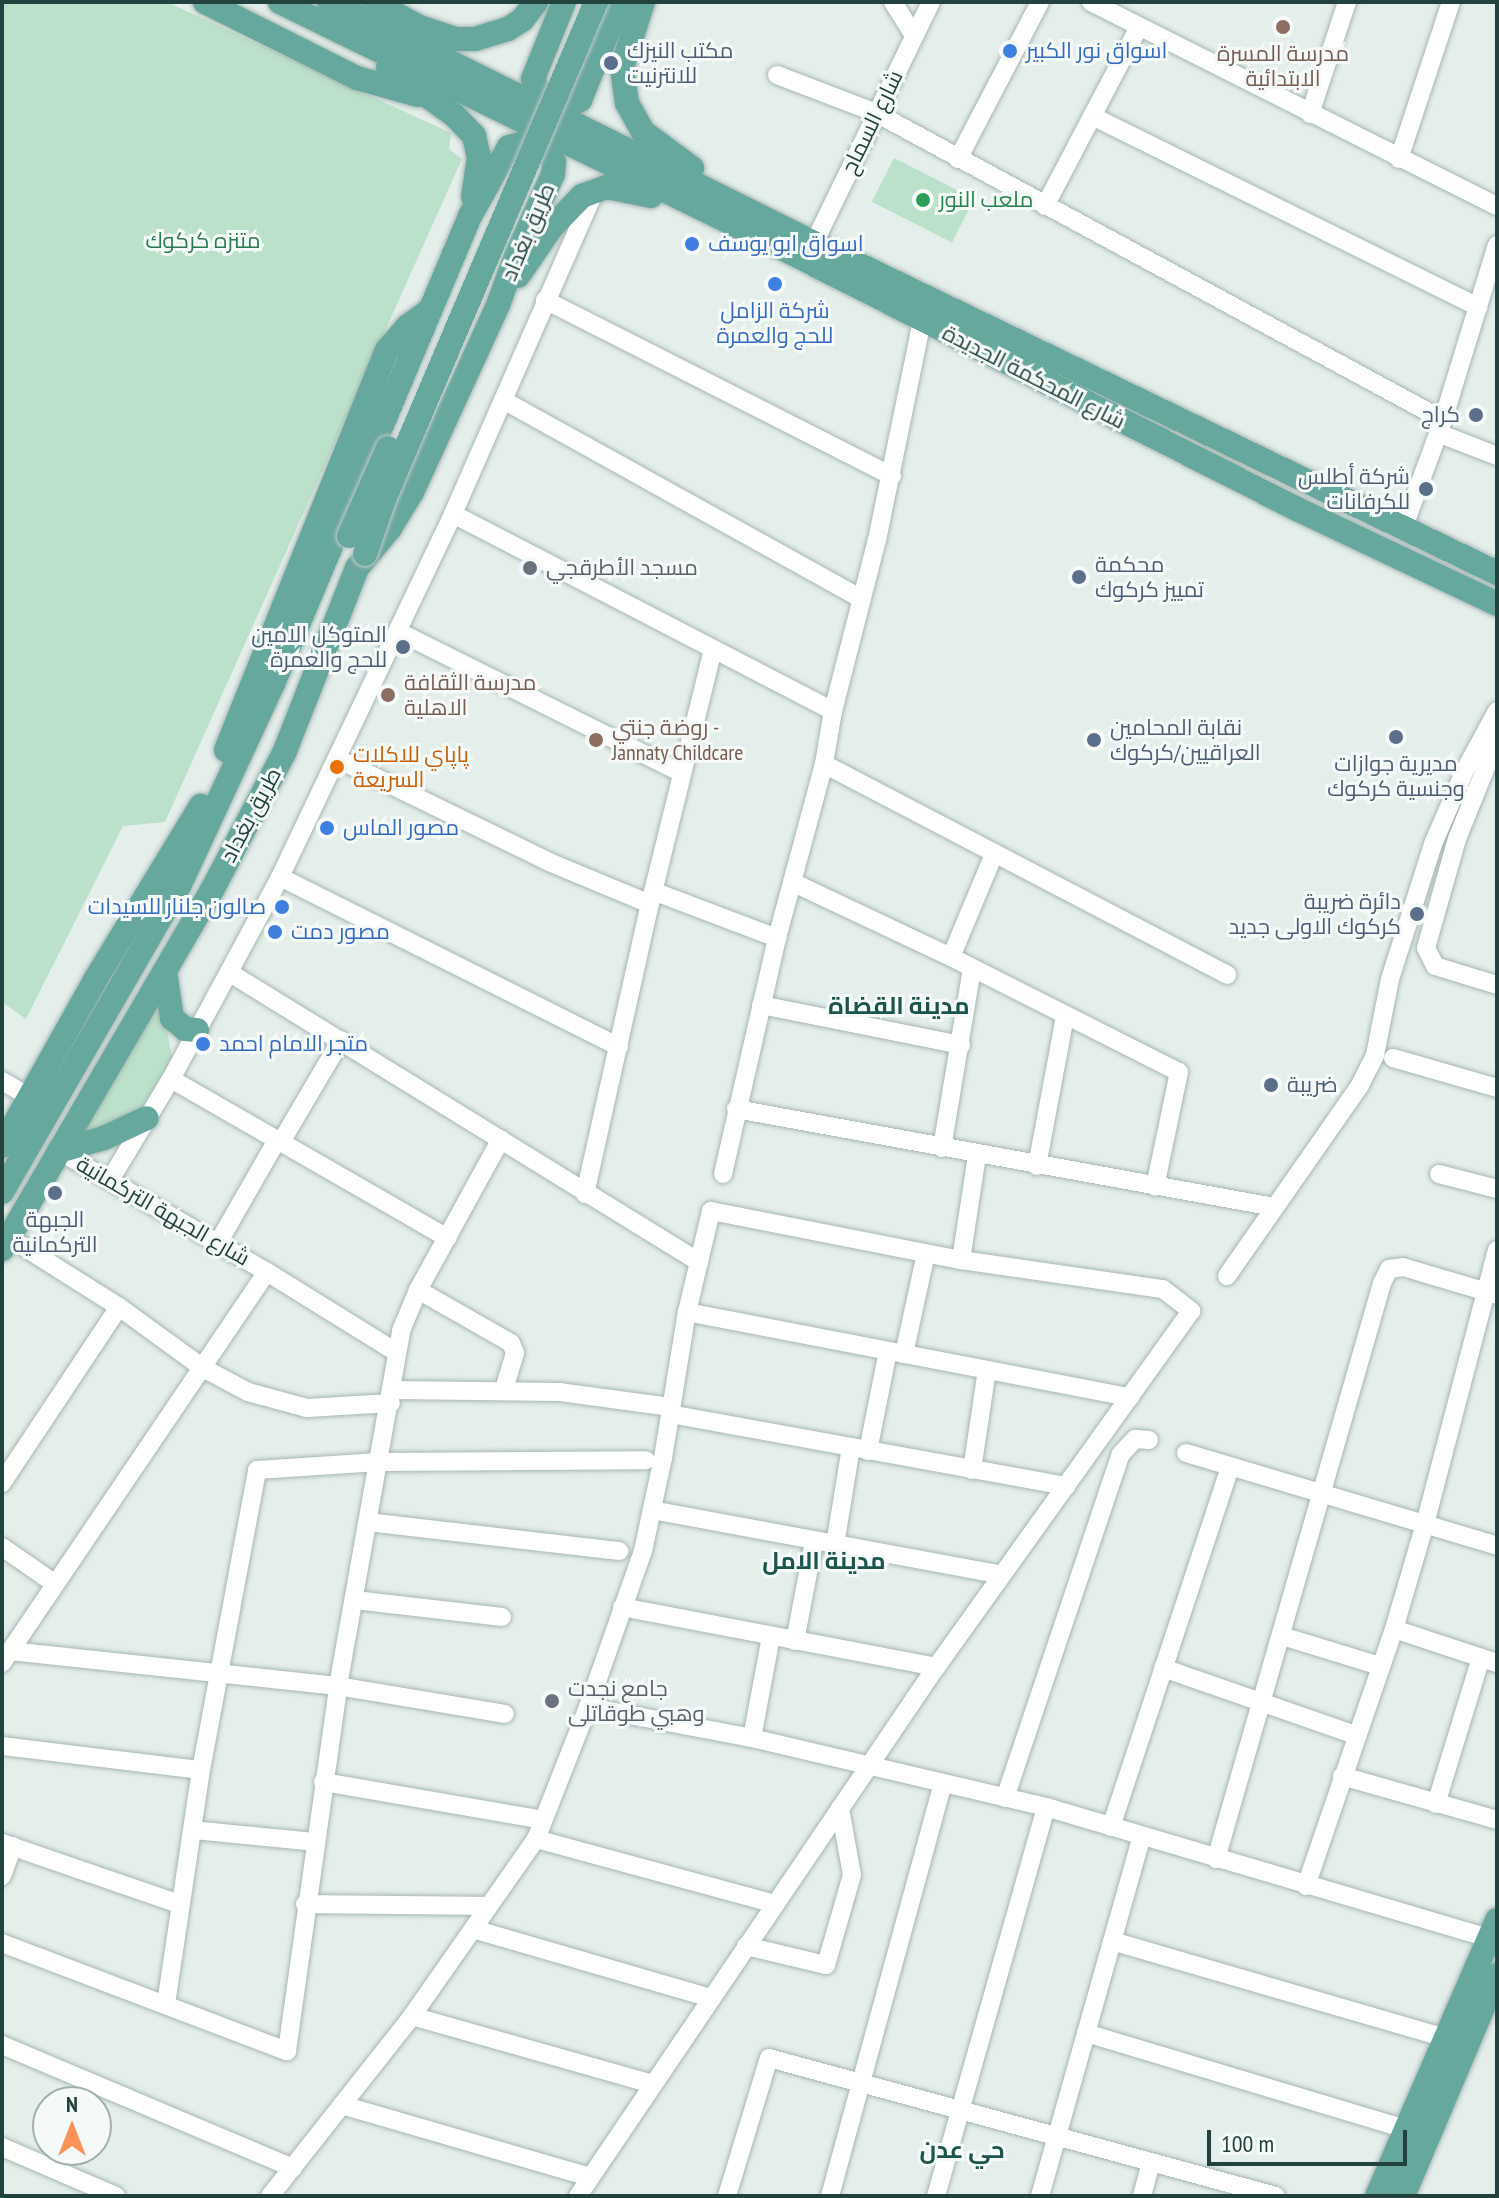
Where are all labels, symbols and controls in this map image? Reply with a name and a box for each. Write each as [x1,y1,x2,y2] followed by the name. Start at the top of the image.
[1274,18,1292,36] marker: مدرسة المسرة الابتدائية
[627,37,733,88] place label: مكتب النيزك للانترنيت
[1026,38,1167,64] place label: اسواق نور الكبير
[1217,40,1349,92] place label: مدرسة المسرة الابتدائية
[1001,42,1019,60] marker: اسواق نور الكبير
[602,54,620,72] marker: مكتب النيزك للانترنيت
[836,66,908,178] street label: شارع السماح
[496,179,560,285] street label: طريق بغداد
[939,187,1033,213] place label: ملعب النور
[914,191,932,209] marker: ملعب النور
[145,228,261,254] park label: متنزه كركوك
[708,231,864,257] place label: اسواق ابو يوسف
[683,235,701,253] marker: اسواق ابو يوسف
[766,275,784,293] marker: شركة الزامل للحج والعمرة
[717,297,833,348] place label: شركة الزامل للحج والعمرة
[938,319,1130,435] street label: شارع المحكمة الجديدة
[1421,402,1460,428] place label: كراج
[1467,406,1485,424] marker: كراج
[1298,463,1410,514] place label: شركة أطلس للكرفانات
[1417,480,1435,498] marker: شركة أطلس للكرفانات
[1095,551,1204,602] place label: محكمة تمييز كركوك
[546,555,698,581] place label: مسجد الأطرقجي
[521,559,539,577] marker: مسجد الأطرقجي
[1070,568,1088,586] marker: محكمة تمييز كركوك
[251,621,387,672] place label: المتوكل الامين للحج والعمرة
[394,638,412,656] marker: المتوكل الامين للحج والعمرة
[404,669,536,720] place label: مدرسة الثقافة الاهلية
[379,686,397,704] marker: مدرسة الثقافة الاهلية
[612,714,744,766] place label: روضة جنتي - Jannaty Childcare
[1110,714,1261,766] place label: نقابة المحامين العراقيين/كركوك
[1387,728,1405,746] marker: مديرية جوازات وجنسية كركوك
[587,731,605,749] marker: روضة جنتي - Jannaty Childcare
[1085,731,1103,749] marker: نقابة المحامين العراقيين/كركوك
[353,741,469,792] place label: پاپاي للاكلات السريعة
[1327,750,1465,802] place label: مديرية جوازات وجنسية كركوك
[328,758,346,776] marker: پاپاي للاكلات السريعة
[215,763,287,867] street label: طريق بغداد
[343,815,459,841] place label: مصور الماس
[318,819,336,837] marker: مصور الماس
[1228,888,1401,940] place label: دائرة ضريبة كركوك الاولی جدید
[88,894,266,920] place label: صالون جلنار للسيدات
[273,898,291,916] marker: صالون جلنار للسيدات
[1408,905,1426,923] marker: دائرة ضريبة كركوك الاولی جدید
[291,919,390,945] place label: مصور دمت
[266,923,284,941] marker: مصور دمت
[828,992,970,1020] district label: مدينة القضاة
[219,1031,368,1057] place label: متجر الامام احمد
[194,1035,212,1053] marker: متجر الامام احمد
[1287,1072,1338,1098] place label: ضريبة
[1262,1076,1280,1094] marker: ضريبة
[72,1151,254,1271] street label: شارع الجبهة التركمانية
[46,1184,64,1202] marker: الجبهة التركمانية
[12,1206,98,1258] place label: الجبهة التركمانية
[762,1547,886,1575] district label: مدينة الامل
[568,1675,705,1726] place label: جامع نجدت وهبي طوقاتلى
[543,1692,561,1710] marker: جامع نجدت وهبي طوقاتلى
[32,2086,112,2166] north arrow
[66,2090,78,2118] text: N
[1211,2114,1411,2164] scale bar
[1221,2128,1274,2159] text: 100 m
[919,2136,1005,2164] district label: حي عدن

